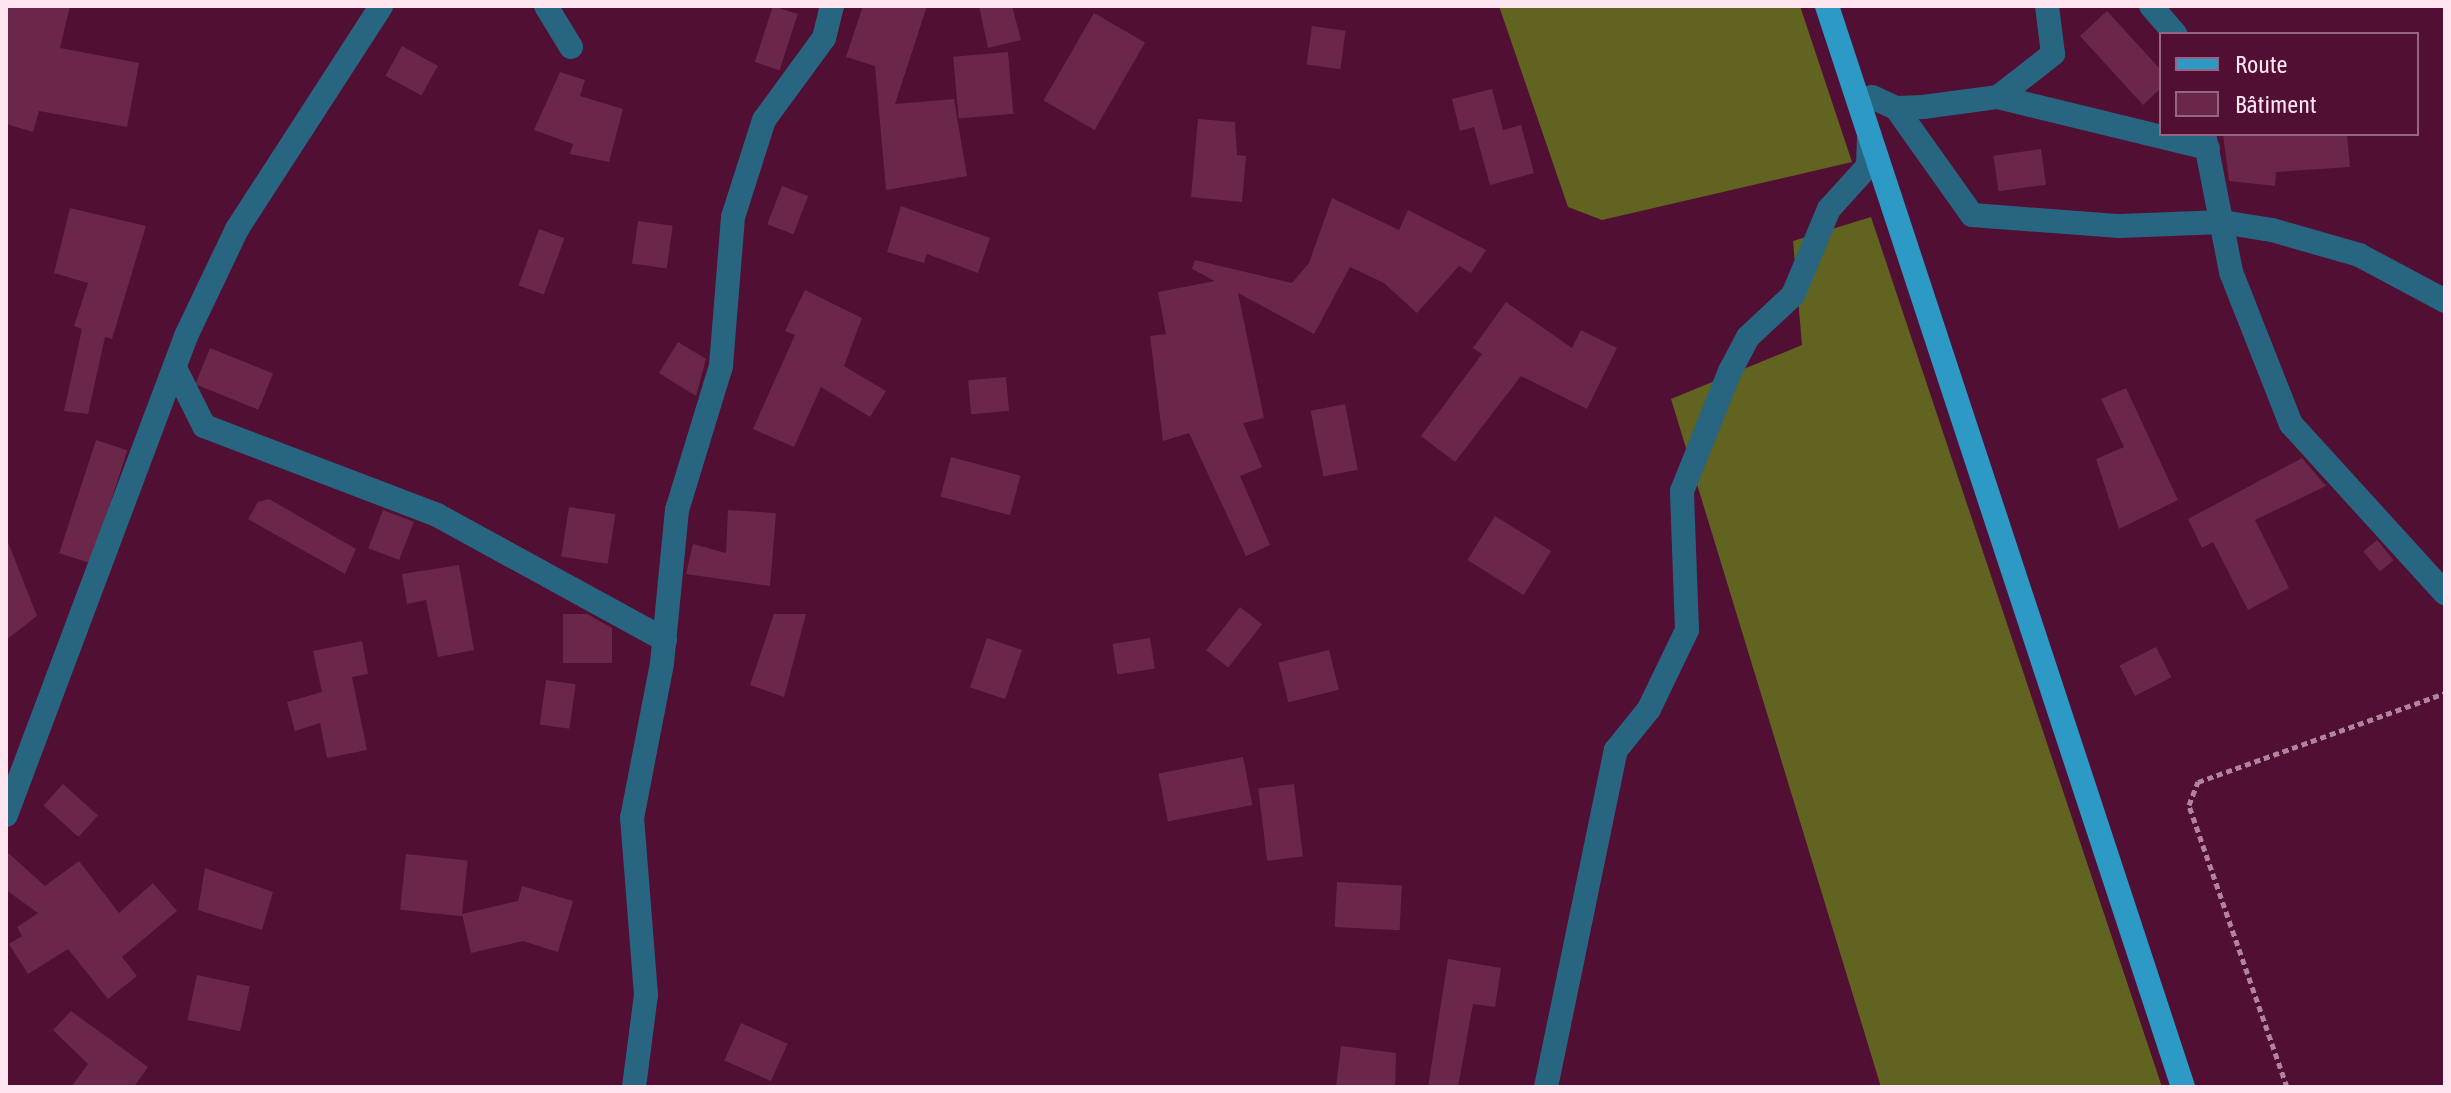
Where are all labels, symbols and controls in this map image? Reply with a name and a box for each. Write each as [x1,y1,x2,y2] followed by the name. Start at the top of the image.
[2159,32,2419,136] legend
[2235,51,2287,78] text: Route
[2235,91,2317,118] text: Bâtiment

